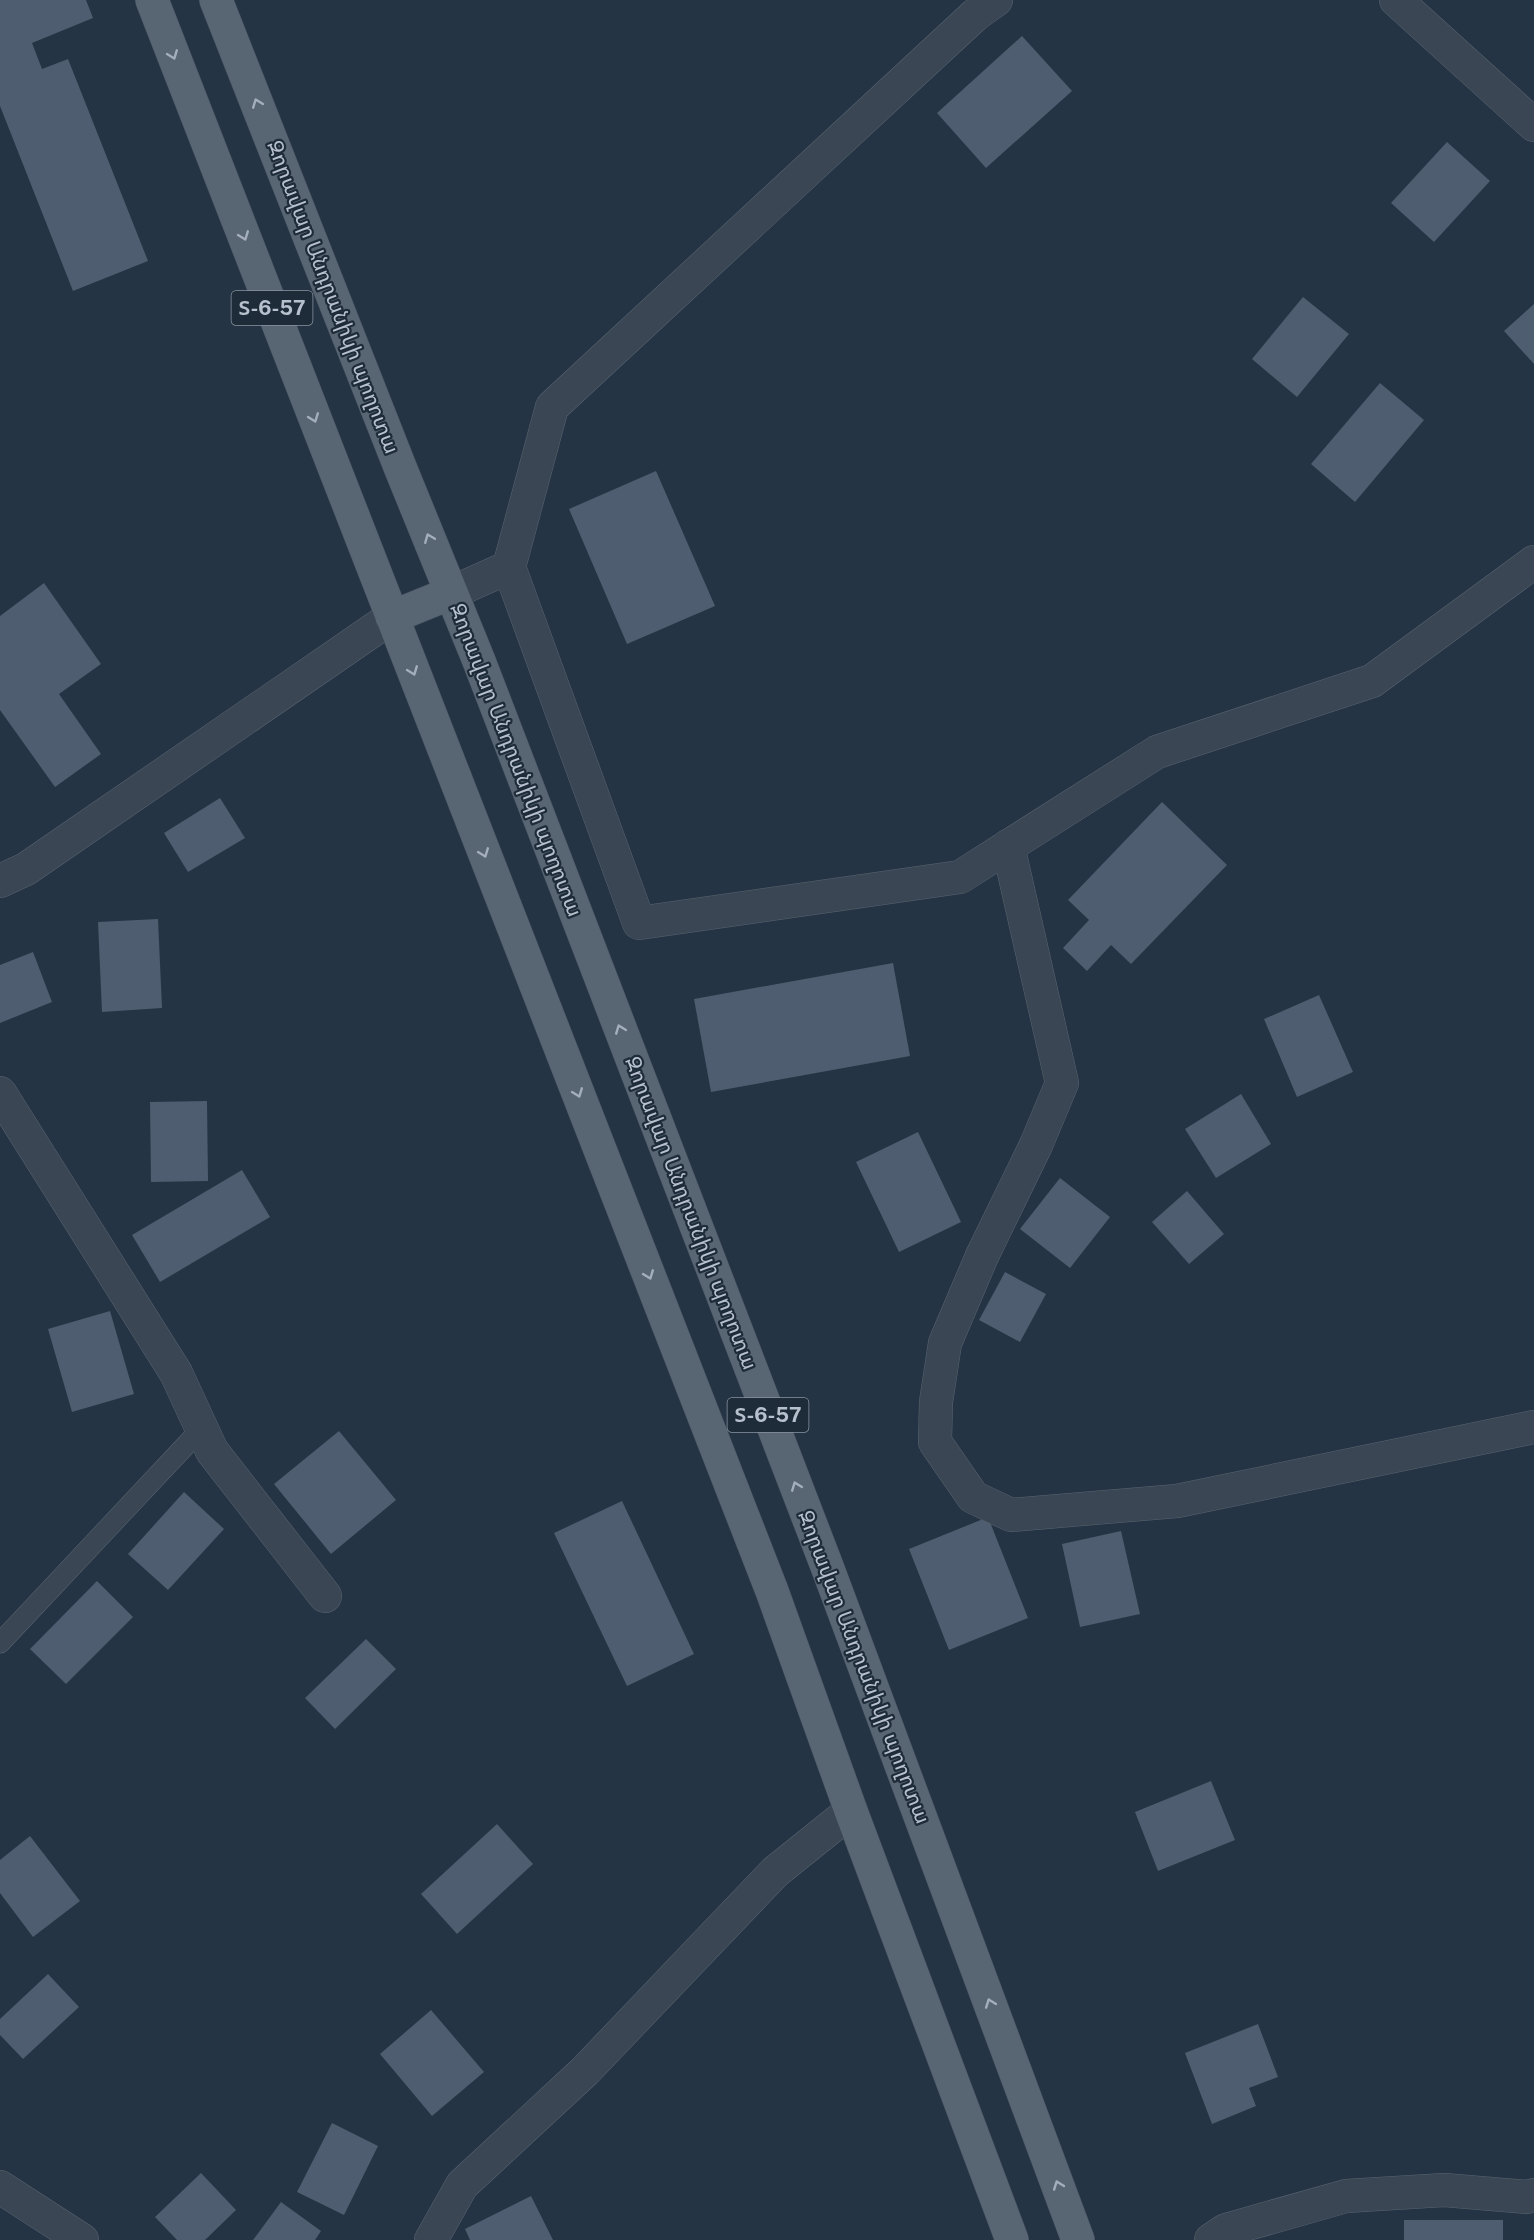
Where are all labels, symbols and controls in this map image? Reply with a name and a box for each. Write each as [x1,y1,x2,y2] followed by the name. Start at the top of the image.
[166,48,178,59] one-way arrow
[252,98,264,109] one-way arrow
[262,136,405,457] street label: Զորավար Անդրանիկի պողոտա
[236,230,249,241] one-way arrow
[232,291,312,325] road number: Տ-6-57
[307,412,320,423] one-way arrow
[424,534,436,545] one-way arrow
[445,599,588,920] street label: Զորավար Անդրանիկի պողոտա
[406,665,418,676] one-way arrow
[477,847,489,858] one-way arrow
[615,1024,628,1035] one-way arrow
[620,1052,763,1373] street label: Զորավար Անդրանիկի պողոտա
[571,1087,583,1098] one-way arrow
[642,1269,654,1280] one-way arrow
[728,1398,808,1432] road number: Տ-6-57
[790,1481,803,1492] one-way arrow
[793,1506,936,1827] street label: Զորավար Անդրանիկի պողոտա
[984,1998,997,2008] one-way arrow
[1053,2180,1065,2191] one-way arrow

